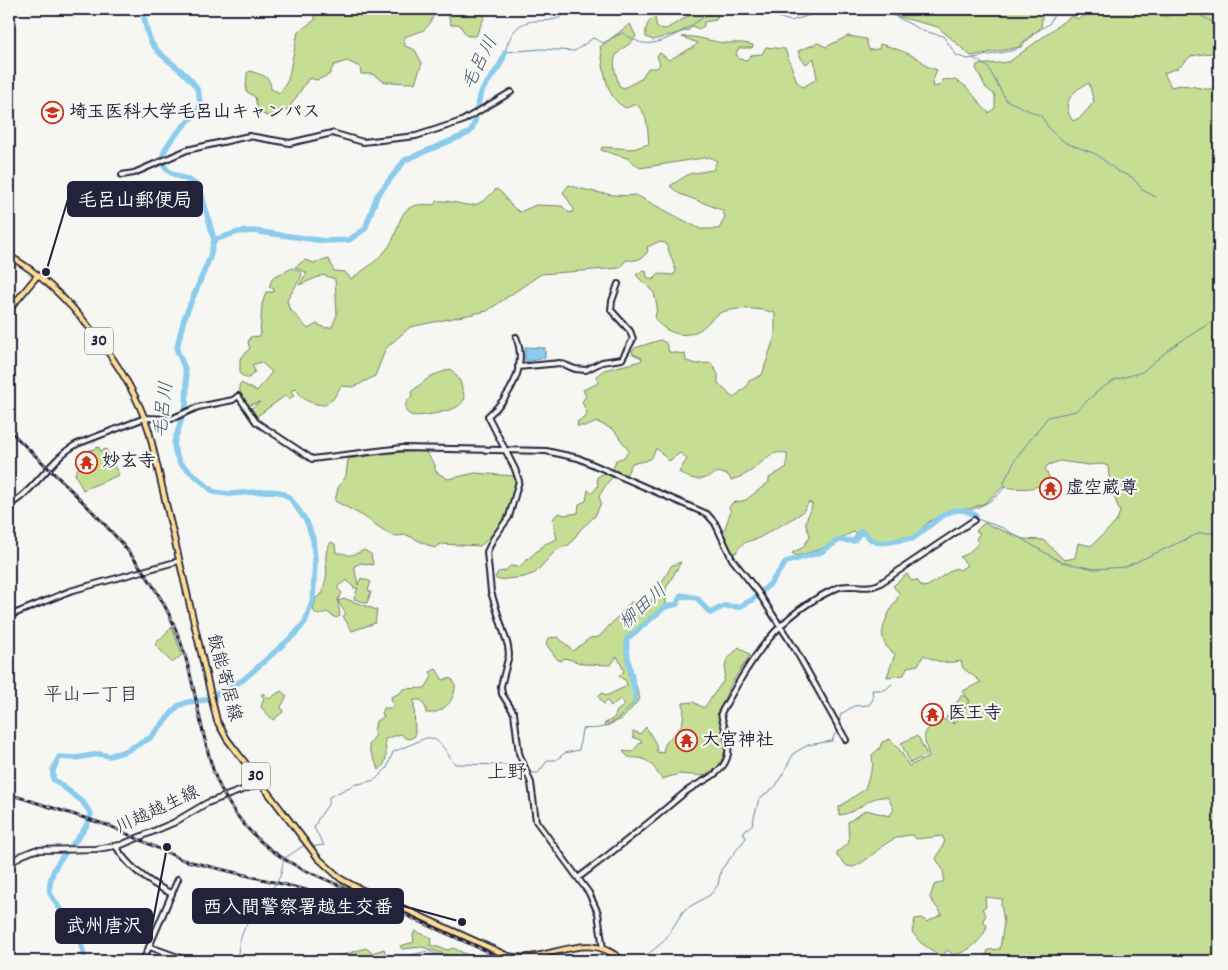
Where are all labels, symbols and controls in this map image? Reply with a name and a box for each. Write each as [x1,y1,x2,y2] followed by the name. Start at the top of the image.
[456,32,506,96] water label: 毛呂川
[41,101,65,125] school or university icon: 埼玉医科大学毛呂山キャンパス
[69,101,320,126] place label: 埼玉医科大学毛呂山キャンパス
[68,182,202,216] callout: 毛呂山郵便局
[78,189,192,216] text: 毛呂山郵便局
[85,328,113,354] road number: 30
[148,380,182,440] water label: 毛呂川
[74,450,98,474] temple icon: 妙玄寺
[102,450,156,475] place label: 妙玄寺
[1038,477,1062,501] temple icon: 虚空蔵尊
[1066,477,1138,502] place label: 虚空蔵尊
[614,579,674,637] water label: 柳田川
[199,631,247,725] street label: 飯能寄居線
[43,683,139,710] district label: 平山一丁目
[920,702,944,726] temple icon: 医王寺
[948,702,1002,727] place label: 医王寺
[674,729,698,753] temple icon: 大宮神社
[702,729,774,754] place label: 大宮神社
[487,760,527,788] district label: 上野
[242,762,270,789] road number: 30
[112,781,204,841] street label: 川越越生線
[193,889,403,923] callout: 西入間警察署越生交番
[203,896,393,923] text: 西入間警察署越生交番
[56,909,152,943] callout: 武州唐沢
[66,915,142,942] text: 武州唐沢

